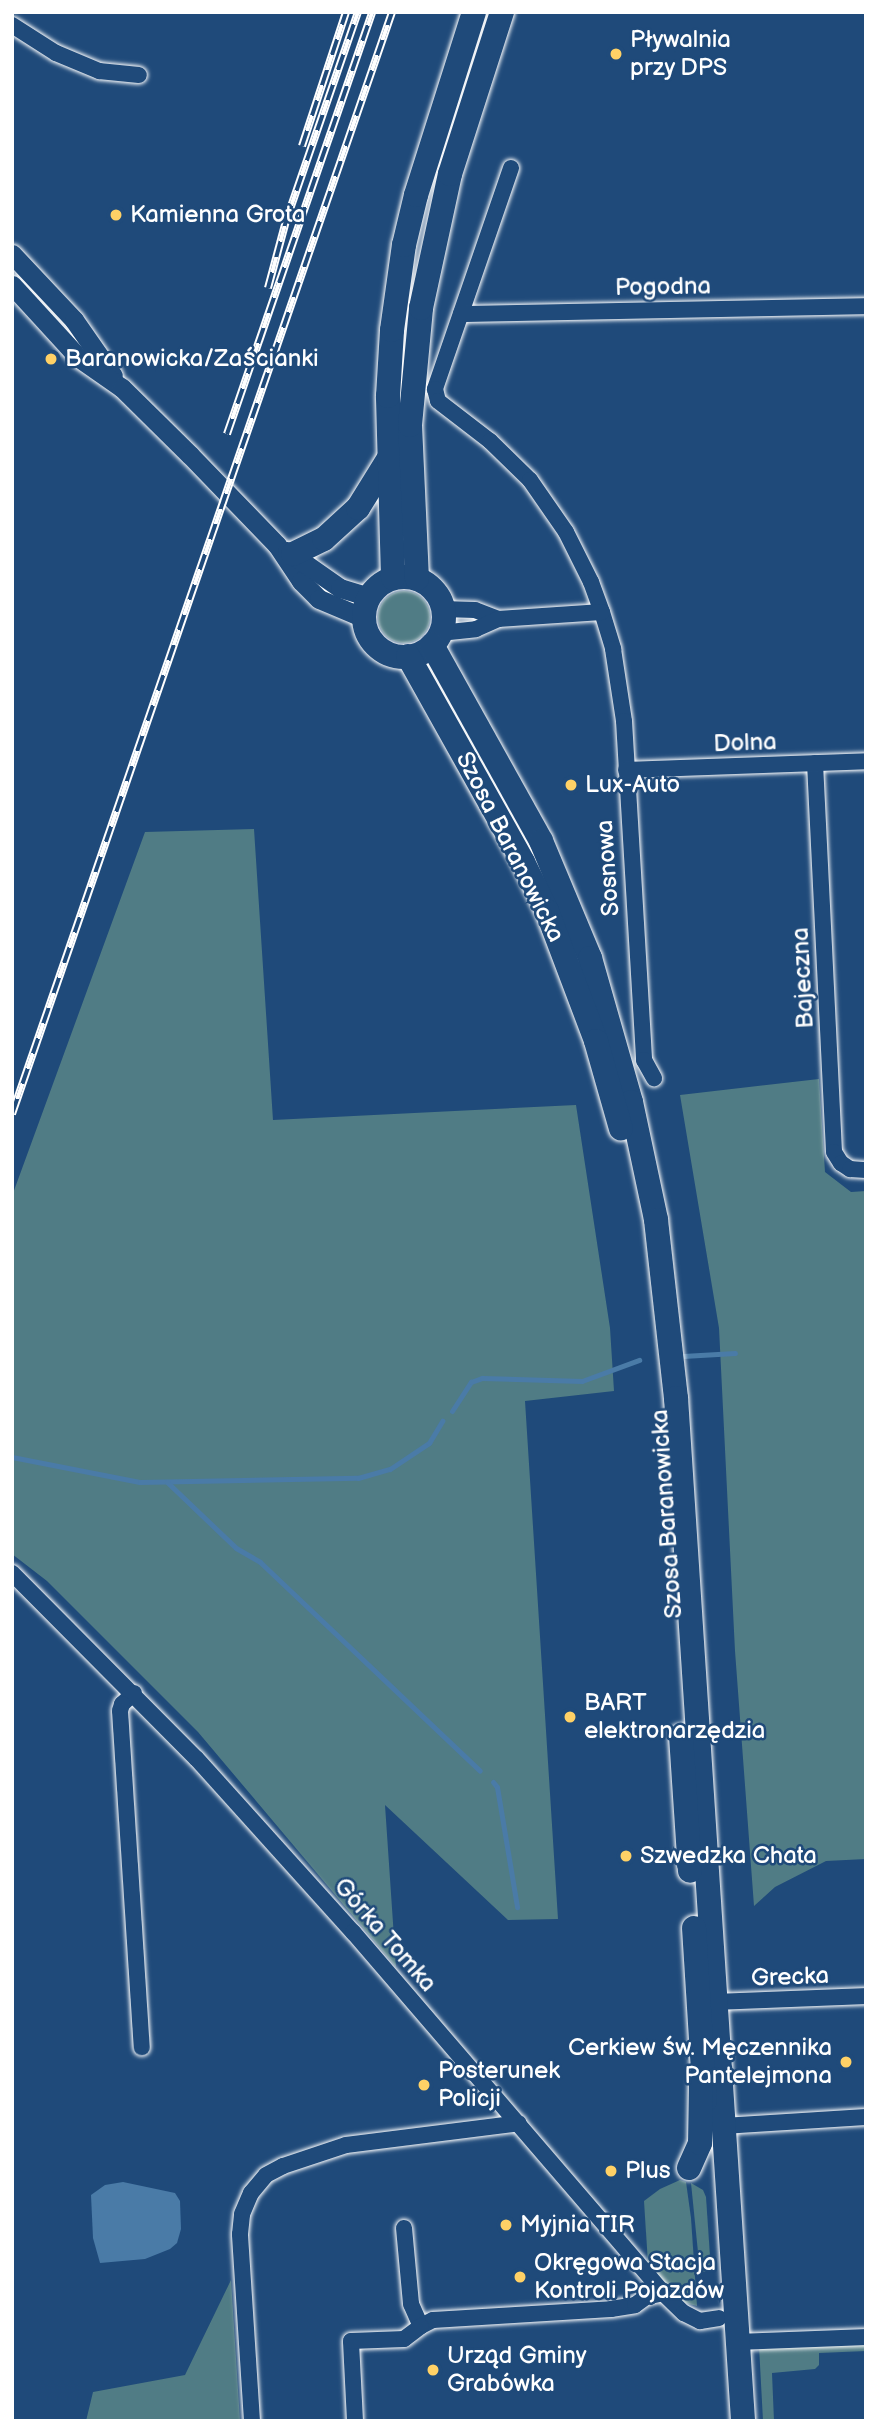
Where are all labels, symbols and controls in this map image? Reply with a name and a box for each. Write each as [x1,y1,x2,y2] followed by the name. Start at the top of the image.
[630,26,731,82] place label: Pływalnia przy DPS
[608,46,624,62] marker: Pływalnia przy DPS
[130,201,305,229] place label: Kamienna Grota
[108,207,124,223] marker: Kamienna Grota
[615,272,711,302] street label: Pogodna
[65,345,319,373] place label: Baranowicka/Zaścianki
[43,351,59,367] marker: Baranowicka/Zaścianki
[713,728,777,758] street label: Dolna
[450,747,570,947] street label: Szosa Baranowicka
[585,771,680,799] place label: Lux-Auto
[563,777,579,793] marker: Lux-Auto
[590,819,626,917] street label: Sosnowa
[786,927,820,1029] street label: Bajeczna
[645,1408,689,1620] street label: Szosa Baranowicka
[584,1689,765,1745] place label: BART elektronarzędzia
[562,1709,578,1725] marker: BART elektronarzędzia
[640,1842,817,1870] place label: Szwedzka Chata
[618,1848,634,1864] marker: Szwedzka Chata
[328,1872,442,1998] street label: Górka Tomka
[750,1961,830,1993] street label: Grecka
[568,2034,832,2090] place label: Cerkiew św. Męczennika Pantelejmona
[838,2054,854,2070] marker: Cerkiew św. Męczennika Pantelejmona
[438,2057,560,2113] place label: Posterunek Policji
[416,2077,432,2093] marker: Posterunek Policji
[625,2157,671,2185] place label: Plus
[603,2163,619,2179] marker: Plus
[520,2211,635,2239] place label: Myjnia TIR
[498,2217,514,2233] marker: Myjnia TIR
[534,2249,724,2305] place label: Okręgowa Stacja Kontroli Pojazdów
[512,2269,528,2285] marker: Okręgowa Stacja Kontroli Pojazdów
[447,2342,587,2398] place label: Urząd Gminy Grabówka
[425,2362,441,2378] marker: Urząd Gminy Grabówka

